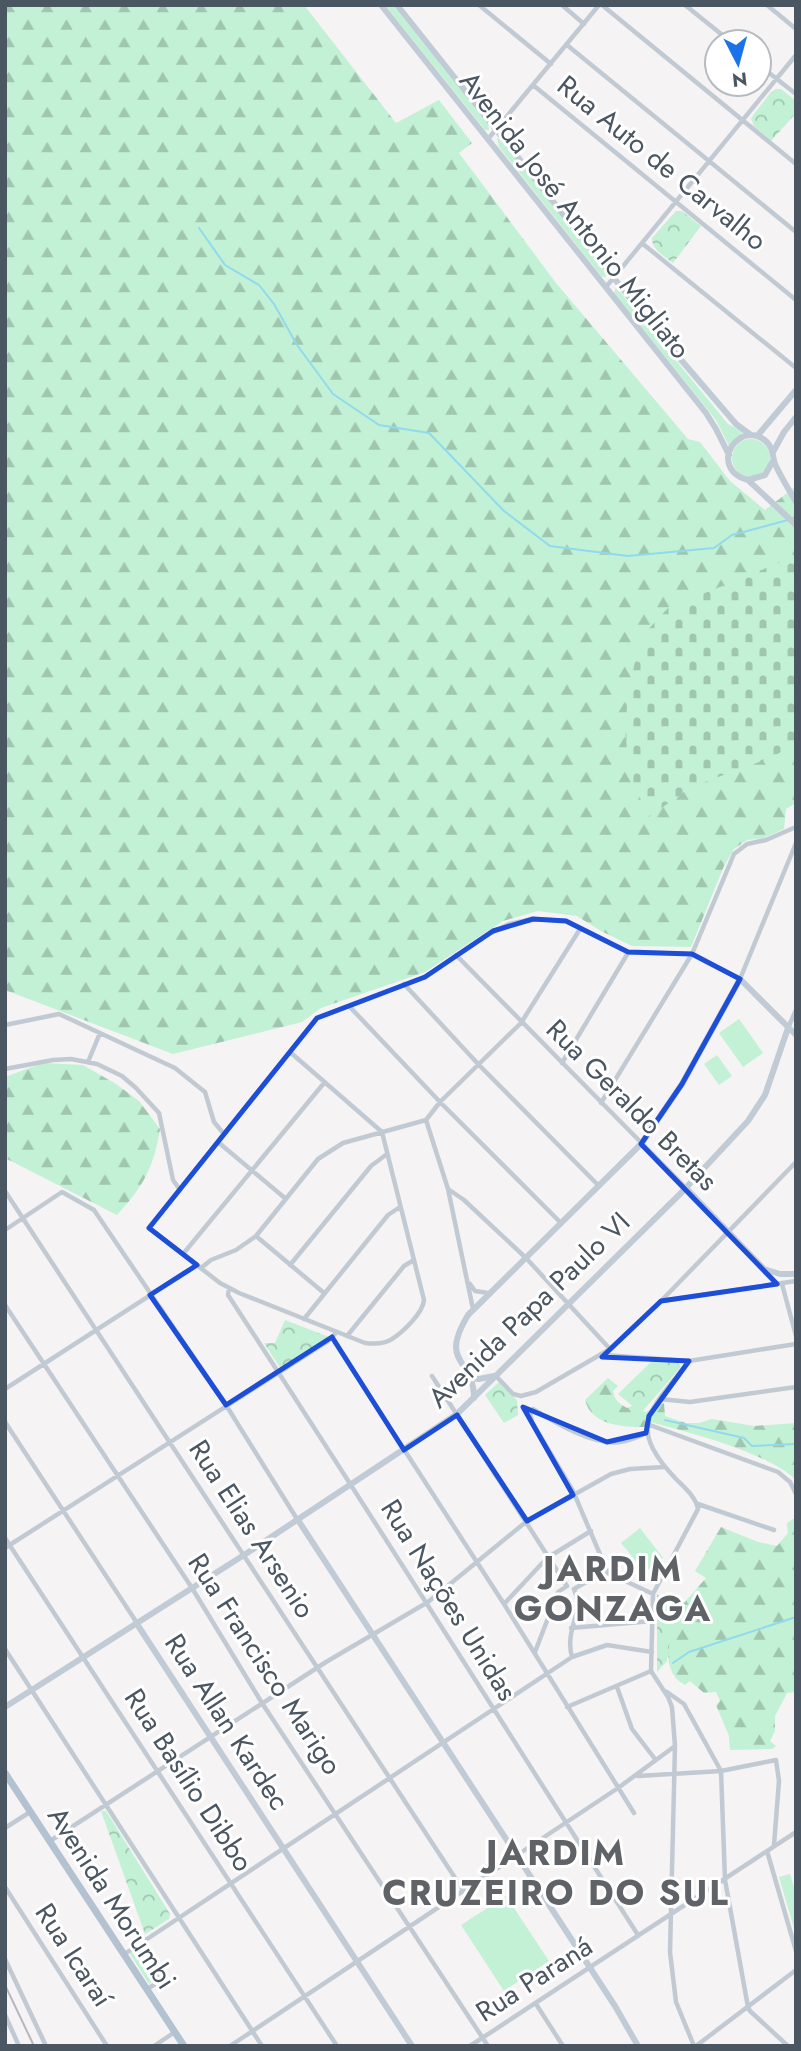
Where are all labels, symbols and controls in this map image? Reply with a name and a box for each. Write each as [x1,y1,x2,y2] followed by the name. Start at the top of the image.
[703,28,773,98] north arrow
[449,62,701,368] street label: Avenida José Antonio Migliato
[548,65,776,261] street label: Rua Auto de Carvalho
[731,65,749,94] text: N
[537,1010,727,1200] street label: Rua Geraldo Bretas
[419,1202,639,1418] street label: Avenida Papa Paulo VI
[179,1432,325,1626] street label: Rua Elias Arsenio
[371,1491,527,1709] street label: Rua Nações Unidas
[514,1544,712,1634] district label: JARDIM GONZAGA
[178,1545,352,1783] street label: Rua Francisco Marigo
[155,1626,299,1818] street label: Rua Allan Kardec
[114,1680,264,1880] street label: Rua Basílio Dibbo
[37,1799,187,1997] street label: Avenida Morumbi
[382,1828,730,1918] district label: JARDIM CRUZEIRO DO SUL
[25,1895,124,2016] street label: Rua Icaraí
[468,1926,600,2032] street label: Rua Paraná

